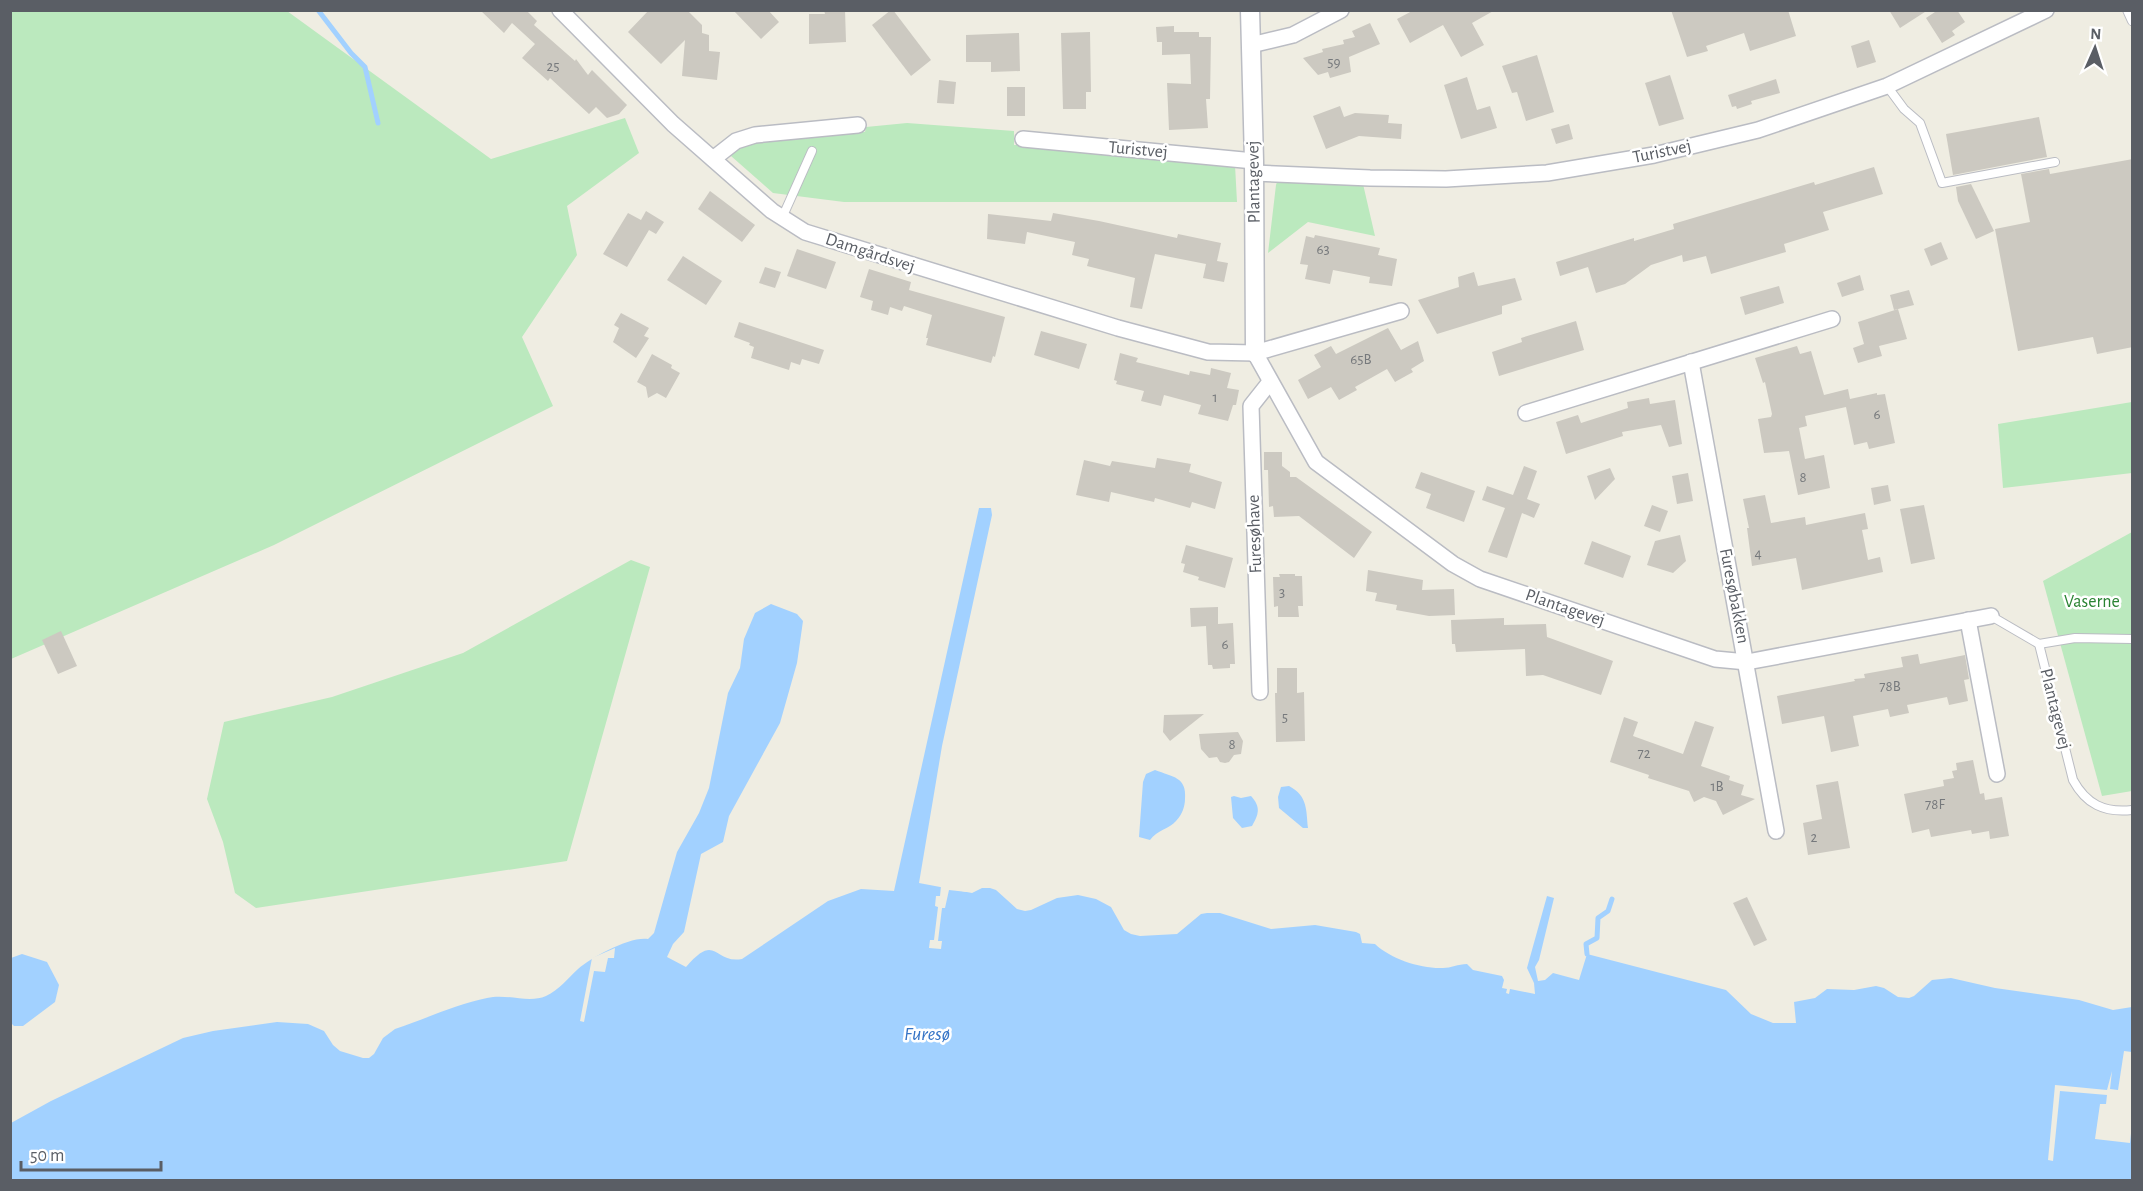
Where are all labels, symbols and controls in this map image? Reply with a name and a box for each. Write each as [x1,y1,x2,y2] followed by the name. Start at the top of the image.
[2065,18,2125,78] north arrow
[2090,26,2102,42] text: N
[1327,55,1341,70] house number: 59
[546,59,560,74] house number: 25
[1631,137,1693,167] street label: Turistvej
[1108,138,1168,162] street label: Turistvej
[1244,140,1264,224] street label: Plantagevej
[823,230,917,276] street label: Damgårdsvej
[1316,242,1330,257] house number: 63
[1350,352,1372,367] house number: 65B
[1212,390,1218,405] house number: 1
[1873,407,1881,422] house number: 6
[1799,470,1807,485] house number: 8
[1245,494,1265,574] street label: Furesøhave
[1754,546,1762,561] house number: 4
[1716,547,1752,645] street label: Furesøbakken
[1279,585,1285,600] house number: 3
[1523,586,1607,630] street label: Plantagevej
[2064,593,2120,611] park label: Vaserne
[1221,637,1229,652] house number: 6
[2036,667,2074,751] street label: Plantagevej
[1879,679,1901,694] house number: 78B
[1282,710,1288,725] house number: 5
[1228,737,1236,752] house number: 8
[1637,746,1651,761] house number: 72
[1710,779,1724,794] house number: 1B
[1925,797,1945,812] house number: 78F
[1811,830,1818,845] house number: 2
[904,1024,950,1044] water label: Furesø
[21,1134,160,1172] scale bar
[30,1147,64,1165] text: 50 m

